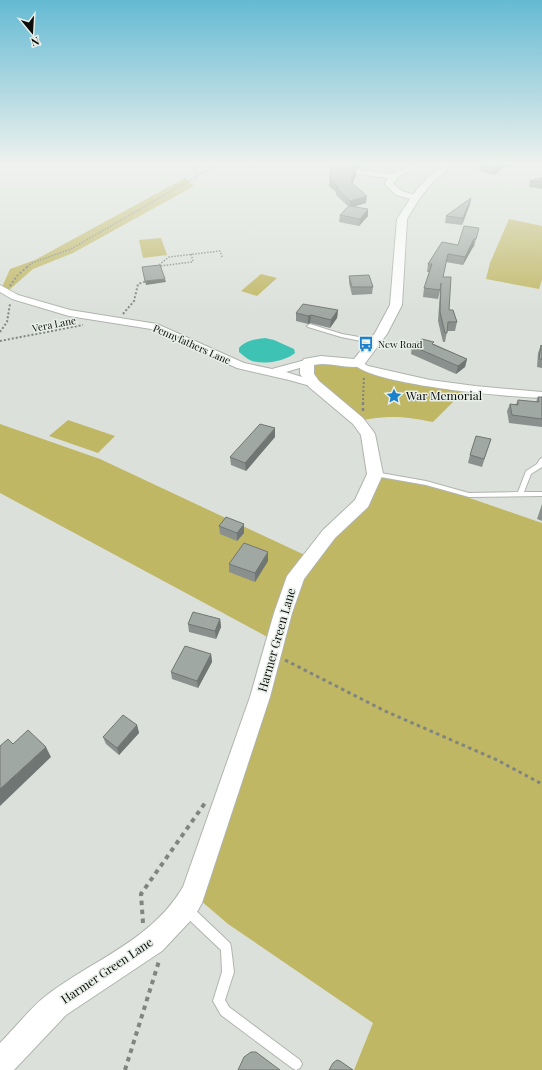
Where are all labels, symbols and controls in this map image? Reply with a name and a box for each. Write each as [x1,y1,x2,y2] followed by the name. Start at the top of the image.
[12,12,52,52] north arrow
[29,34,41,50] text: N
[30,313,77,335] street label: Vera Lane
[151,321,233,367] street label: Pennyfathers Lane
[357,335,375,353] bus stop icon: New Road
[378,337,423,351] place label: New Road
[385,387,403,405] place icon: War Memorial
[405,387,483,403] place label: War Memorial
[254,586,299,693] street label: Harmer Green Lane
[58,934,155,1007] street label: Harmer Green Lane

